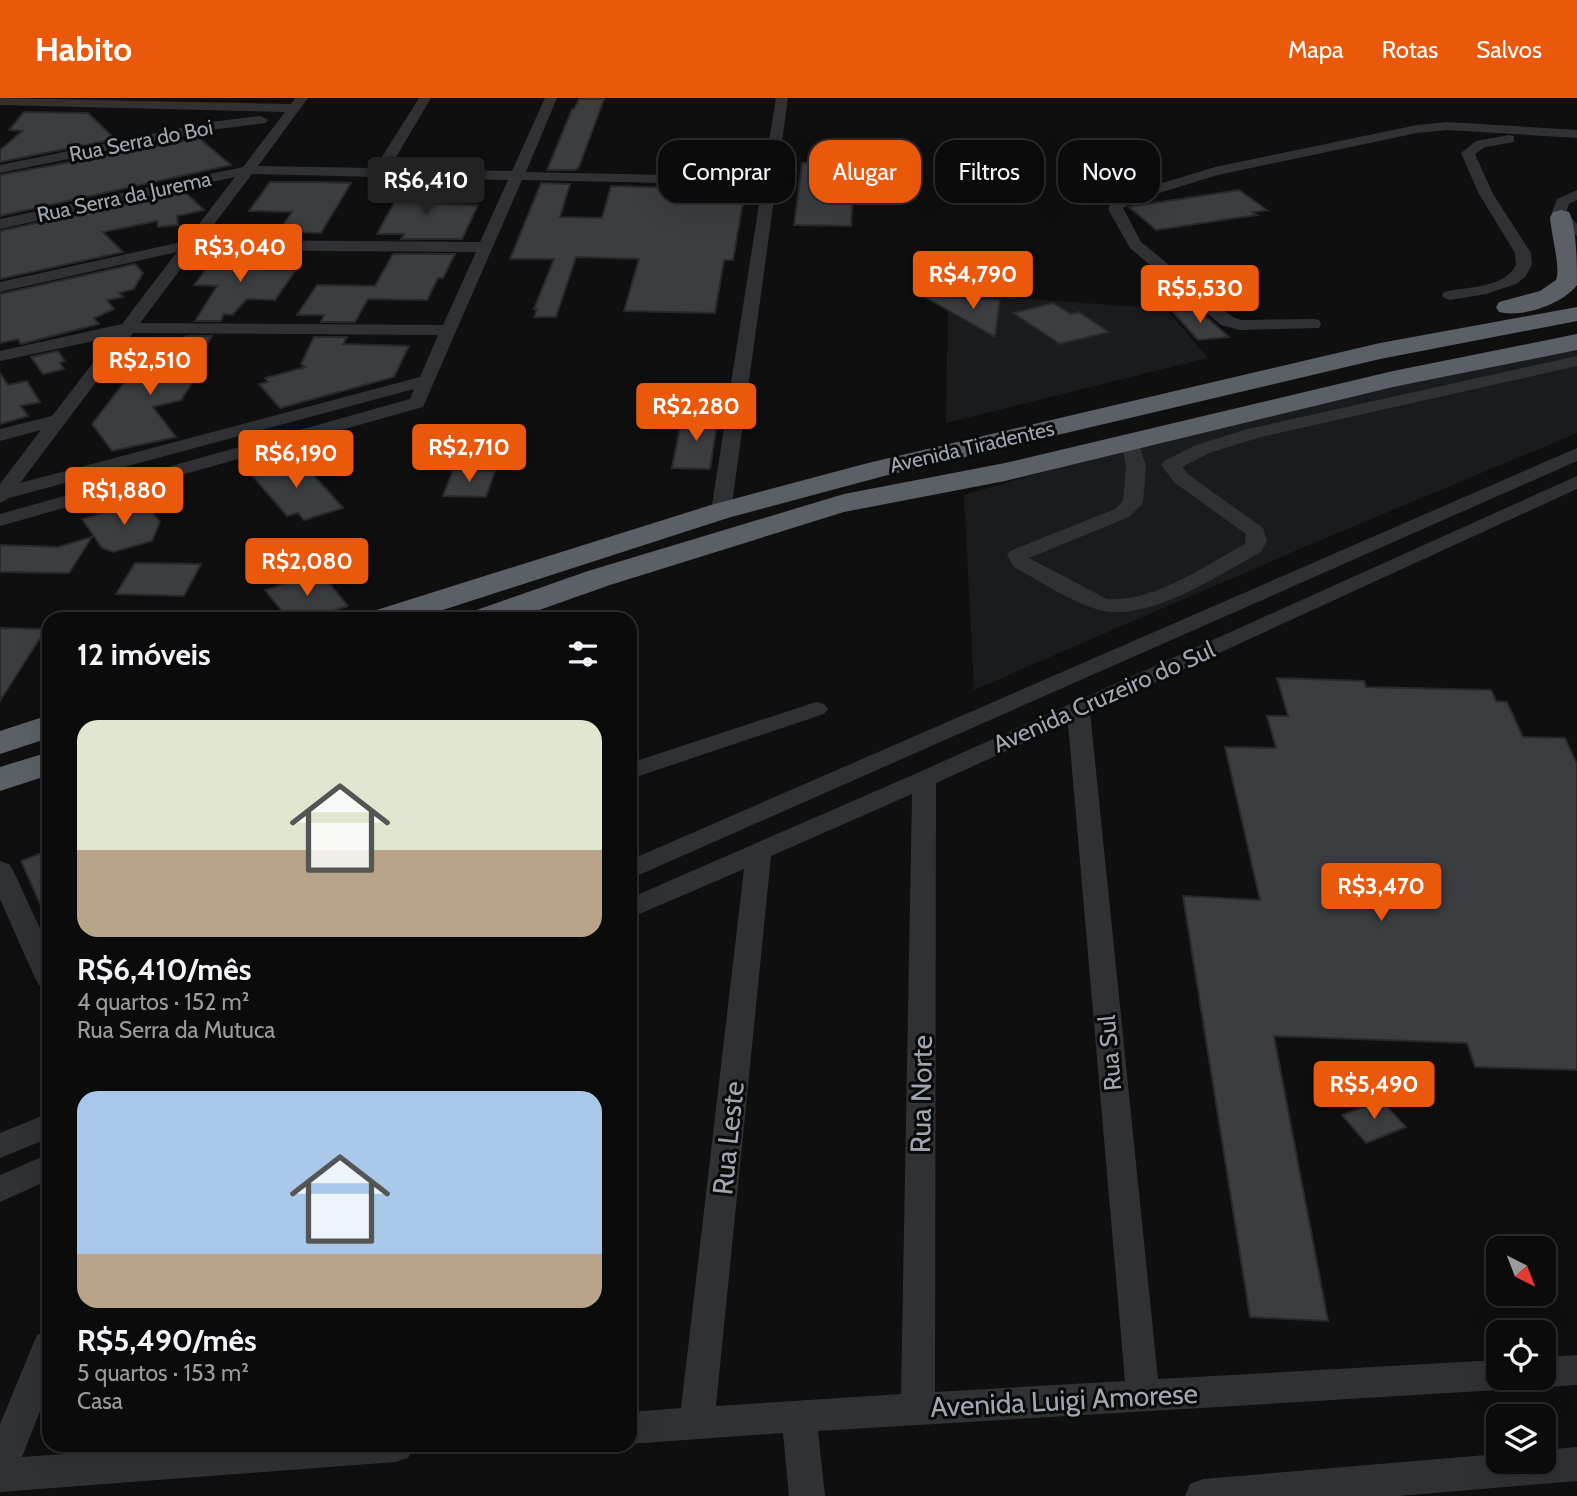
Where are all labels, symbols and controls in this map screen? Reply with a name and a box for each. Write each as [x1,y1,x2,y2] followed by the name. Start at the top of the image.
[35,29,132,69] text: Habito
[1288,35,1344,64] text: Mapa
[1382,35,1438,64] text: Rotas
[1476,35,1542,64] text: Salvos
[67,114,215,167] street label: Rua Serra do Boi
[658,140,795,203] chip: Comprar
[809,140,921,203] chip: Alugar
[935,140,1044,203] chip: Filtros
[1058,140,1160,203] chip: Novo
[361,158,491,217] pin: R$6,410
[35,166,213,227] street label: Rua Serra da Jurema
[384,166,468,194] text: R$6,410
[175,225,305,284] pin: R$3,040
[194,233,286,261] text: R$3,040
[908,252,1038,311] pin: R$4,790
[929,260,1017,288] text: R$4,790
[1135,266,1265,325] pin: R$5,530
[1157,274,1243,302] text: R$5,530
[85,338,215,397] pin: R$2,510
[109,346,191,374] text: R$2,510
[631,384,761,443] pin: R$2,280
[652,392,740,420] text: R$2,280
[887,415,1057,478] street label: Avenida Tiradentes
[404,424,534,484] pin: R$2,710
[231,430,361,490] pin: R$6,190
[428,433,510,461] text: R$2,710
[254,439,338,467] text: R$6,190
[59,468,189,527] pin: R$1,880
[81,476,167,504] text: R$1,880
[242,538,372,598] pin: R$2,080
[261,547,353,575] text: R$2,080
[988,634,1219,759] street label: Avenida Cruzeiro do Sul
[564,635,602,673] icon: filters
[77,636,211,673] text: 12 imóveis
[277,765,403,891] icon: home
[1316,864,1446,923] pin: R$3,470
[1337,872,1425,900] text: R$3,470
[77,951,251,988] text: R$6,410/mês
[77,988,249,1016] text: 4 quartos · 152 m²
[1092,1014,1127,1092] street label: Rua Sul
[77,1016,275,1044] text: Rua Serra da Mutuca
[903,1035,939,1153] street label: Rua Norte
[1309,1062,1439,1121] pin: R$5,490
[1330,1070,1418,1098] text: R$5,490
[705,1079,751,1197] street label: Rua Leste
[277,1136,403,1262] icon: home
[1486,1236,1556,1306] north arrow
[1486,1236,1556,1474] map controls
[1486,1320,1556,1390] button: locate
[77,1322,257,1359] text: R$5,490/mês
[77,1359,249,1387] text: 5 quartos · 153 m²
[929,1376,1199,1424] street label: Avenida Luigi Amorese
[77,1387,123,1415] text: Casa
[1486,1404,1556,1474] button: layers

